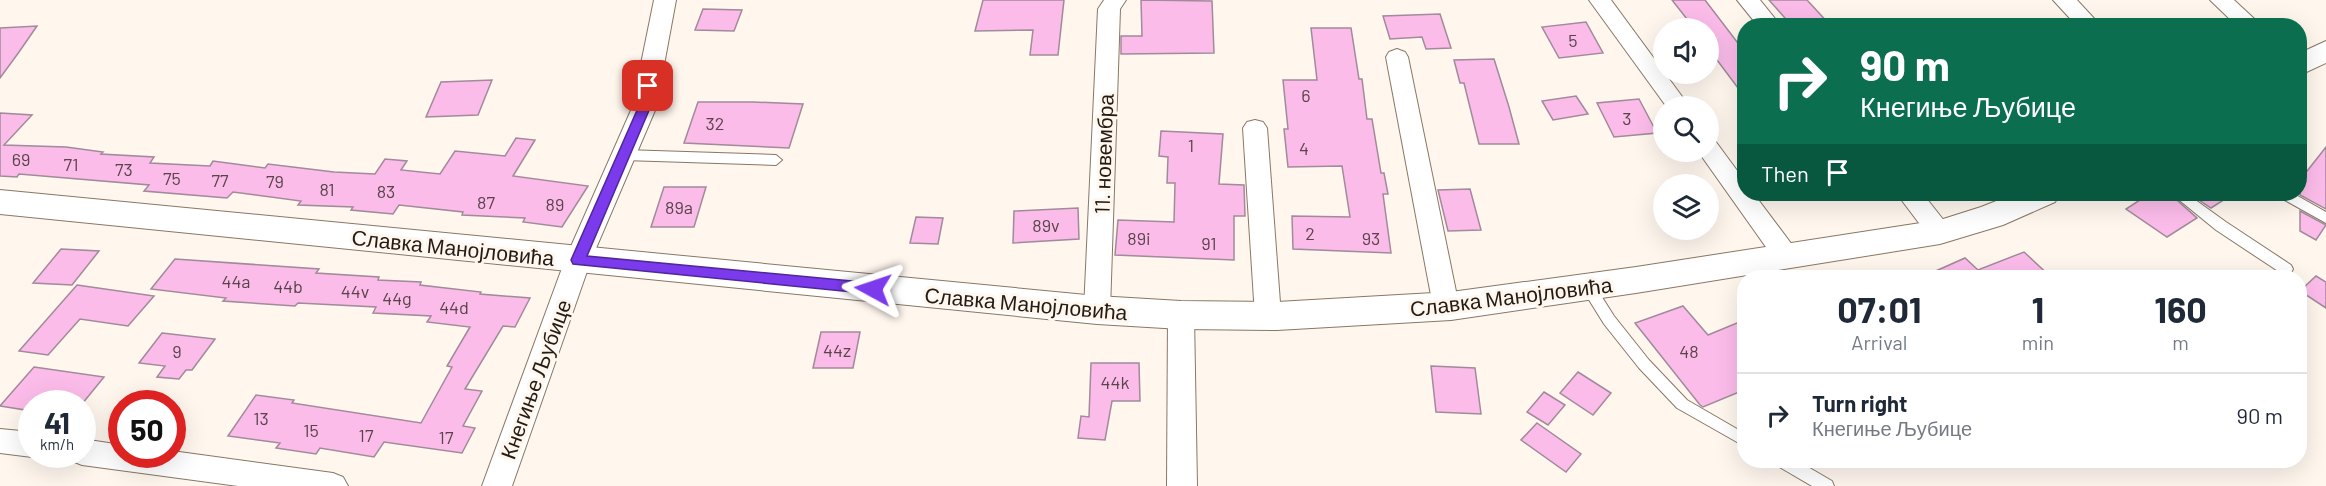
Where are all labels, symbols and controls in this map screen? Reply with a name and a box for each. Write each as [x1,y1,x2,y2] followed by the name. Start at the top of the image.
[1653,18,1719,240] map controls
[1653,18,1719,84] button: sound
[1568,29,1578,51] house number: 5
[1860,39,1950,89] text: 90 m
[1761,42,1839,120] icon: right
[622,60,673,111] pin
[631,69,664,102] icon: arrive
[1301,84,1311,106] house number: 6
[1860,90,2076,122] text: Кнегиње Љубице
[1088,93,1118,215] street label: 11. новембра
[1653,96,1719,162] button: search
[1622,107,1632,129] house number: 3
[706,112,724,134] house number: 32
[1188,134,1194,156] house number: 1
[1299,137,1309,159] house number: 4
[12,148,30,170] house number: 69
[64,153,78,175] house number: 71
[1821,156,1854,189] icon: arrive
[115,158,133,180] house number: 73
[1761,160,1809,186] text: Then
[163,167,181,189] house number: 75
[211,169,229,191] house number: 77
[266,170,284,192] house number: 79
[1653,174,1719,240] button: layers
[319,178,335,200] house number: 81
[377,180,395,202] house number: 83
[477,191,495,213] house number: 87
[546,193,564,215] house number: 89
[665,196,693,218] house number: 89a
[1032,214,1060,236] house number: 89v
[1305,222,1315,244] house number: 2
[350,224,556,270] street label: Славка Манојловића
[1127,227,1151,249] house number: 89i
[1362,227,1380,249] house number: 93
[1201,232,1217,254] house number: 91
[841,257,905,321] position arrow
[221,270,251,292] house number: 44a
[1408,271,1614,321] street label: Славка Манојловића
[273,275,303,297] house number: 44b
[341,280,370,302] house number: 44v
[924,282,1129,324] street label: Славка Манојловића
[382,287,412,309] house number: 44g
[1837,287,1922,330] text: 07:01
[2031,287,2044,330] text: 1
[2154,287,2207,330] text: 160
[439,296,469,318] house number: 44d
[495,296,575,462] street label: Кнегиње Љубице
[1851,330,1907,354] text: Arrival
[2022,330,2054,354] text: min
[2172,330,2189,354] text: m
[823,339,851,361] house number: 44z
[172,340,182,362] house number: 9
[1679,340,1699,362] house number: 48
[1101,371,1129,393] house number: 44k
[108,390,186,468] speed limit sign: 50
[1812,390,1907,416] text: Turn right
[1761,399,1794,432] icon: right
[2237,402,2283,428] text: 90 m
[44,404,70,440] text: 41
[253,407,269,429] house number: 13
[1812,416,1972,440] text: Кнегиње Љубице
[303,419,319,441] house number: 15
[359,424,374,446] house number: 17
[439,426,454,448] house number: 17
[40,435,74,453] text: km/h

